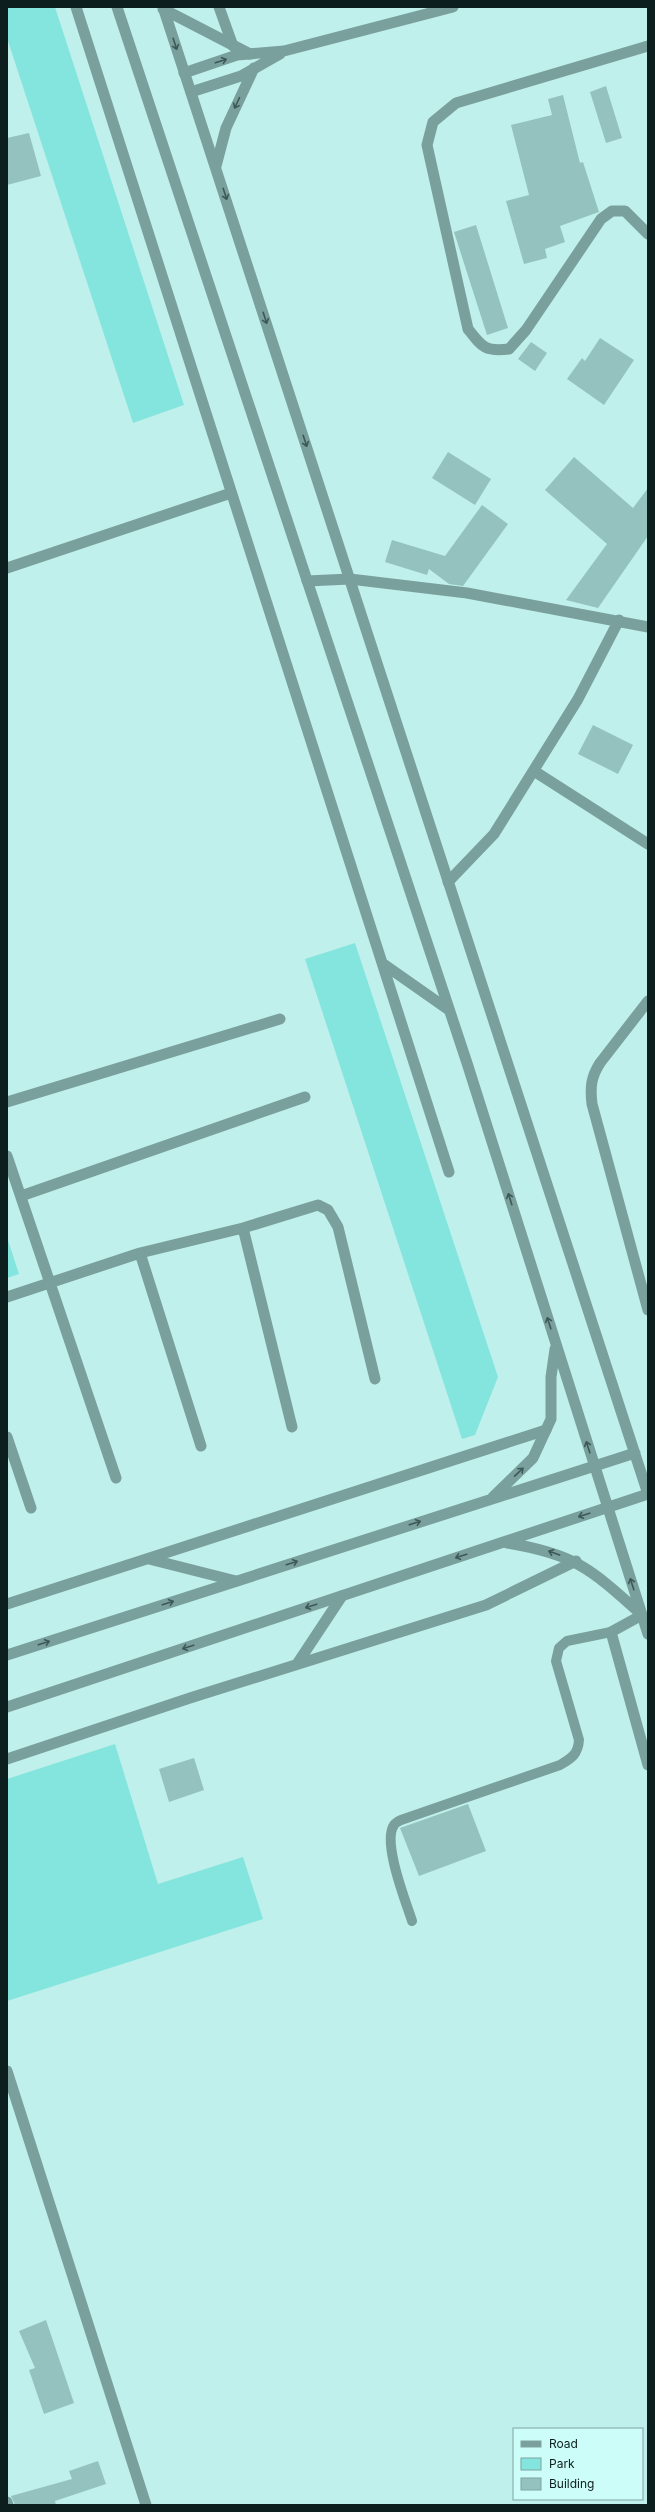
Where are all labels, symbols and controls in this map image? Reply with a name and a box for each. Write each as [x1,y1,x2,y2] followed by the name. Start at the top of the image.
[172,37,179,50] one-way arrow
[215,56,227,64] one-way arrow
[233,97,240,109] one-way arrow
[221,188,229,200] one-way arrow
[262,311,269,324] one-way arrow
[302,435,309,448] one-way arrow
[506,1192,513,1205] one-way arrow
[545,1316,552,1329] one-way arrow
[584,1440,591,1453] one-way arrow
[514,1467,524,1477] one-way arrow
[579,1512,591,1520] one-way arrow
[409,1519,422,1526] one-way arrow
[548,1548,560,1556] one-way arrow
[455,1553,467,1561] one-way arrow
[285,1559,298,1566] one-way arrow
[628,1577,635,1590] one-way arrow
[161,1599,174,1606] one-way arrow
[305,1603,318,1610] one-way arrow
[37,1639,50,1646] one-way arrow
[181,1644,194,1651] one-way arrow
[513,2428,643,2500] legend
[549,2436,578,2451] text: Road
[549,2456,575,2471] text: Park
[549,2476,594,2491] text: Building

